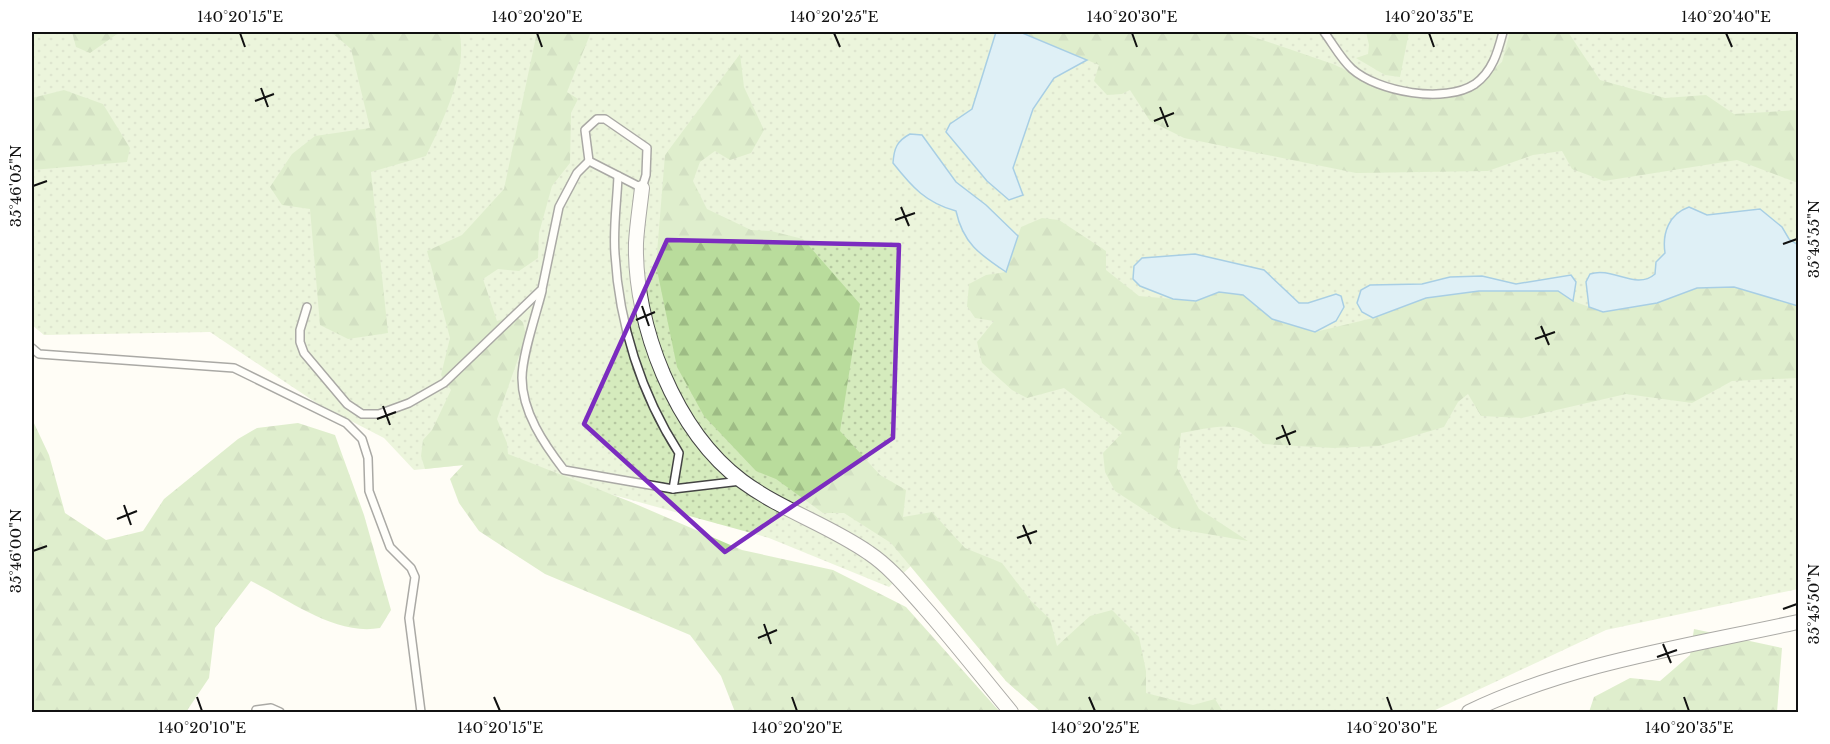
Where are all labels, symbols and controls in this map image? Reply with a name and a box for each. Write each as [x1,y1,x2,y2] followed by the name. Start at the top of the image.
[197,7,283,26] text: 140°20'15"E
[492,7,583,26] text: 140°20'20"E
[790,7,878,26] text: 140°20'25"E
[1087,7,1178,26] text: 140°20'30"E
[1385,7,1473,26] text: 140°20'35"E
[1681,7,1771,26] text: 140°20'40"E
[6,145,25,227] text: 35°46'05"N
[1804,200,1823,278] text: 35°45'55"N
[6,509,25,593] text: 35°46'00"N
[1804,564,1823,644] text: 35°45'50"N
[158,718,246,737] text: 140°20'10"E
[457,718,543,737] text: 140°20'15"E
[752,718,843,737] text: 140°20'20"E
[1051,718,1139,737] text: 140°20'25"E
[1347,718,1438,737] text: 140°20'30"E
[1645,718,1733,737] text: 140°20'35"E

